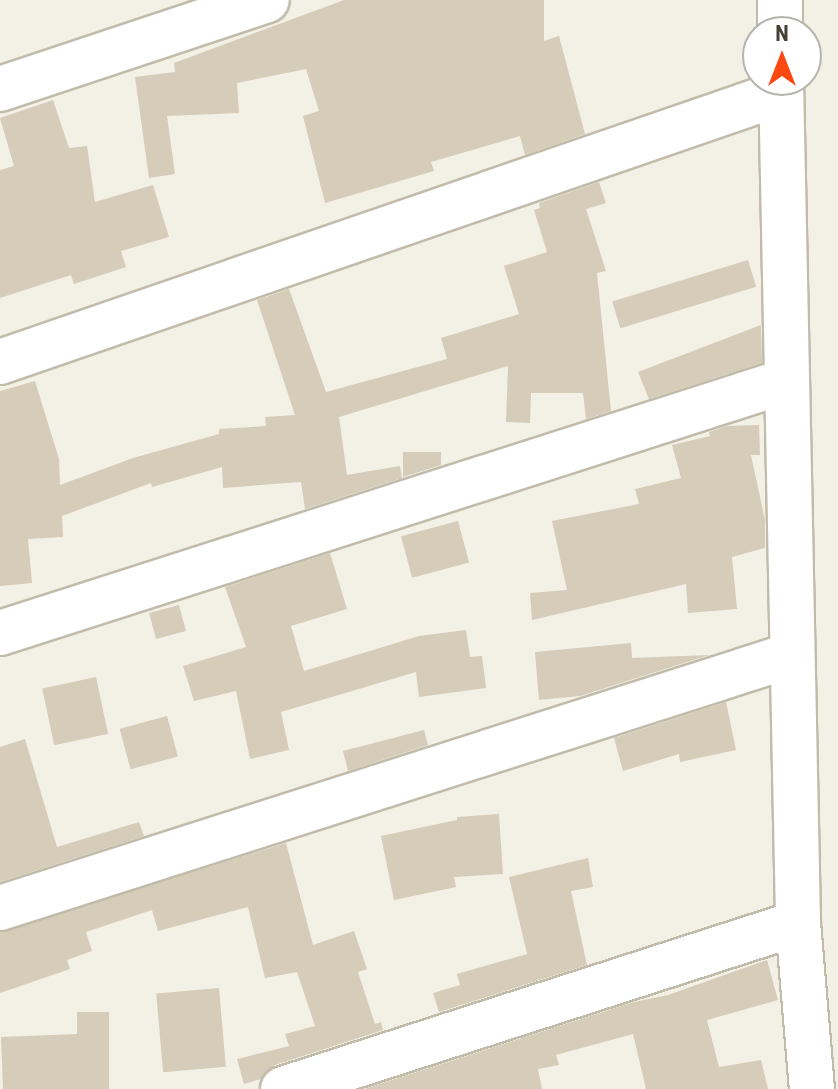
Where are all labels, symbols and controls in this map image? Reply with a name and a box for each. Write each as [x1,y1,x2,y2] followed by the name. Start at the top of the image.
[742,16,822,96] north arrow
[775,21,789,46] text: N

